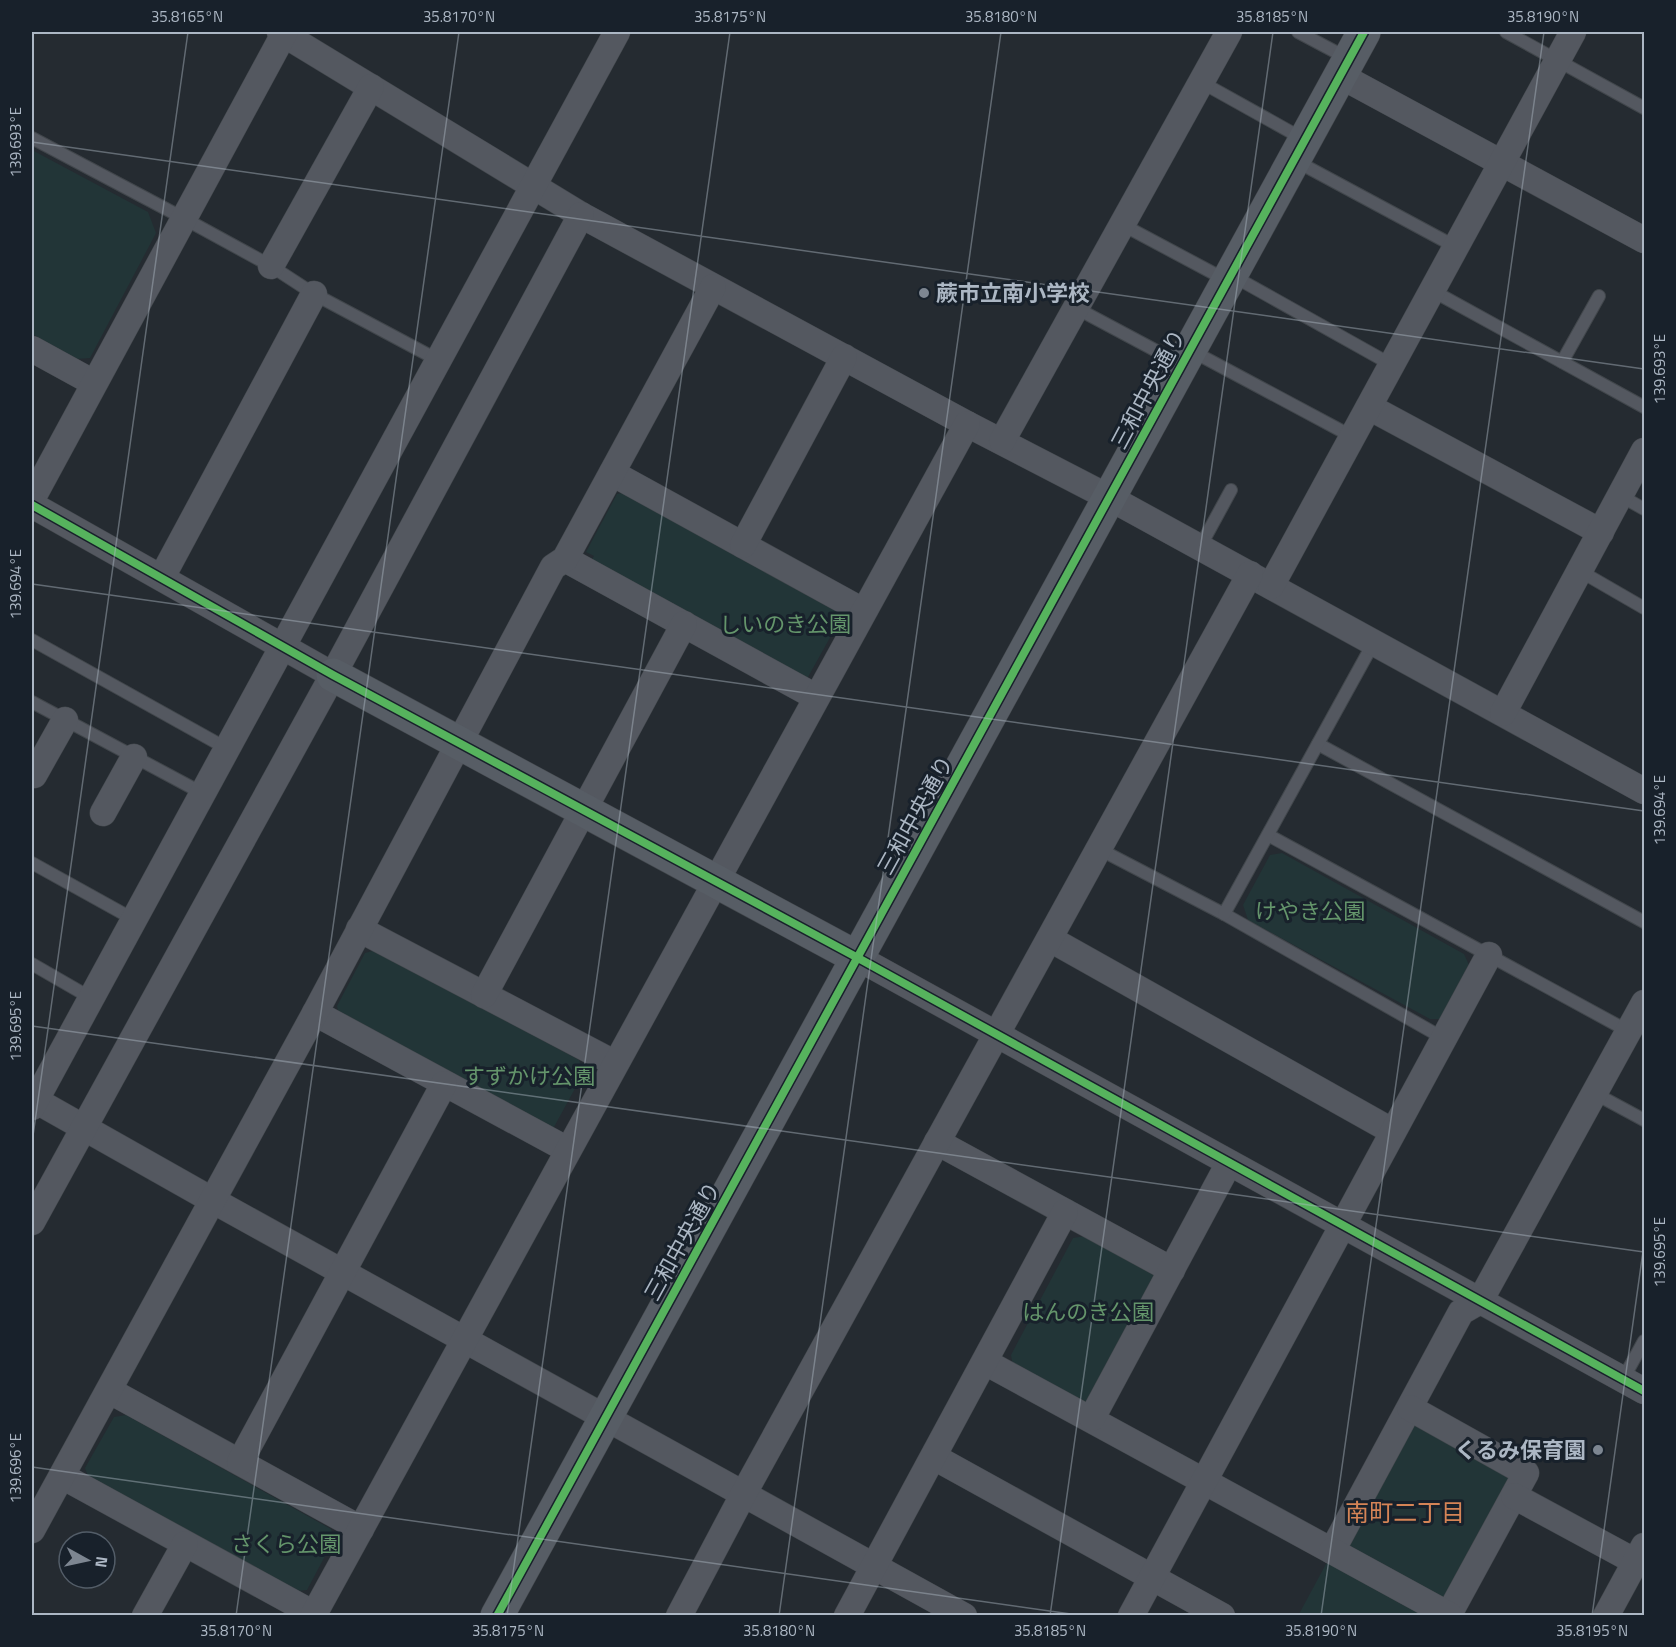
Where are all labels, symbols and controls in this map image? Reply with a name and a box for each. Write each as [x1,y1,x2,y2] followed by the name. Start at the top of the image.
[151,5,223,28] text: 35.8165°N
[423,5,495,28] text: 35.8170°N
[694,5,766,28] text: 35.8175°N
[965,5,1037,28] text: 35.8180°N
[1236,5,1308,28] text: 35.8185°N
[1507,5,1579,28] text: 35.8190°N
[4,107,27,177] text: 139.693°E
[936,276,1090,310] place label: 蕨市立南小学校
[917,286,931,300] marker: 蕨市立南小学校
[1102,323,1194,455] street label: 三和中央通り
[1648,334,1671,404] text: 139.693°E
[4,549,27,619] text: 139.694°E
[719,607,851,641] park label: しいのき公園
[868,749,962,881] street label: 三和中央通り
[1648,775,1671,845] text: 139.694°E
[1255,894,1365,928] park label: けやき公園
[4,991,27,1061] text: 139.695°E
[463,1059,595,1093] park label: すずかけ公園
[635,1175,729,1307] street label: 三和中央通り
[1648,1217,1671,1287] text: 139.695°E
[1022,1295,1154,1329] park label: はんのき公園
[4,1433,27,1503] text: 139.696°E
[1454,1433,1586,1467] place label: くるみ保育園
[1591,1443,1605,1457] marker: くるみ保育園
[1345,1494,1465,1530] district label: 南町二丁目
[231,1527,341,1561] park label: さくら公園
[57,1530,117,1590] north arrow
[89,1555,115,1569] text: N
[200,1619,272,1642] text: 35.8170°N
[472,1619,544,1642] text: 35.8175°N
[743,1619,815,1642] text: 35.8180°N
[1014,1619,1086,1642] text: 35.8185°N
[1285,1619,1357,1642] text: 35.8190°N
[1556,1619,1628,1642] text: 35.8195°N

